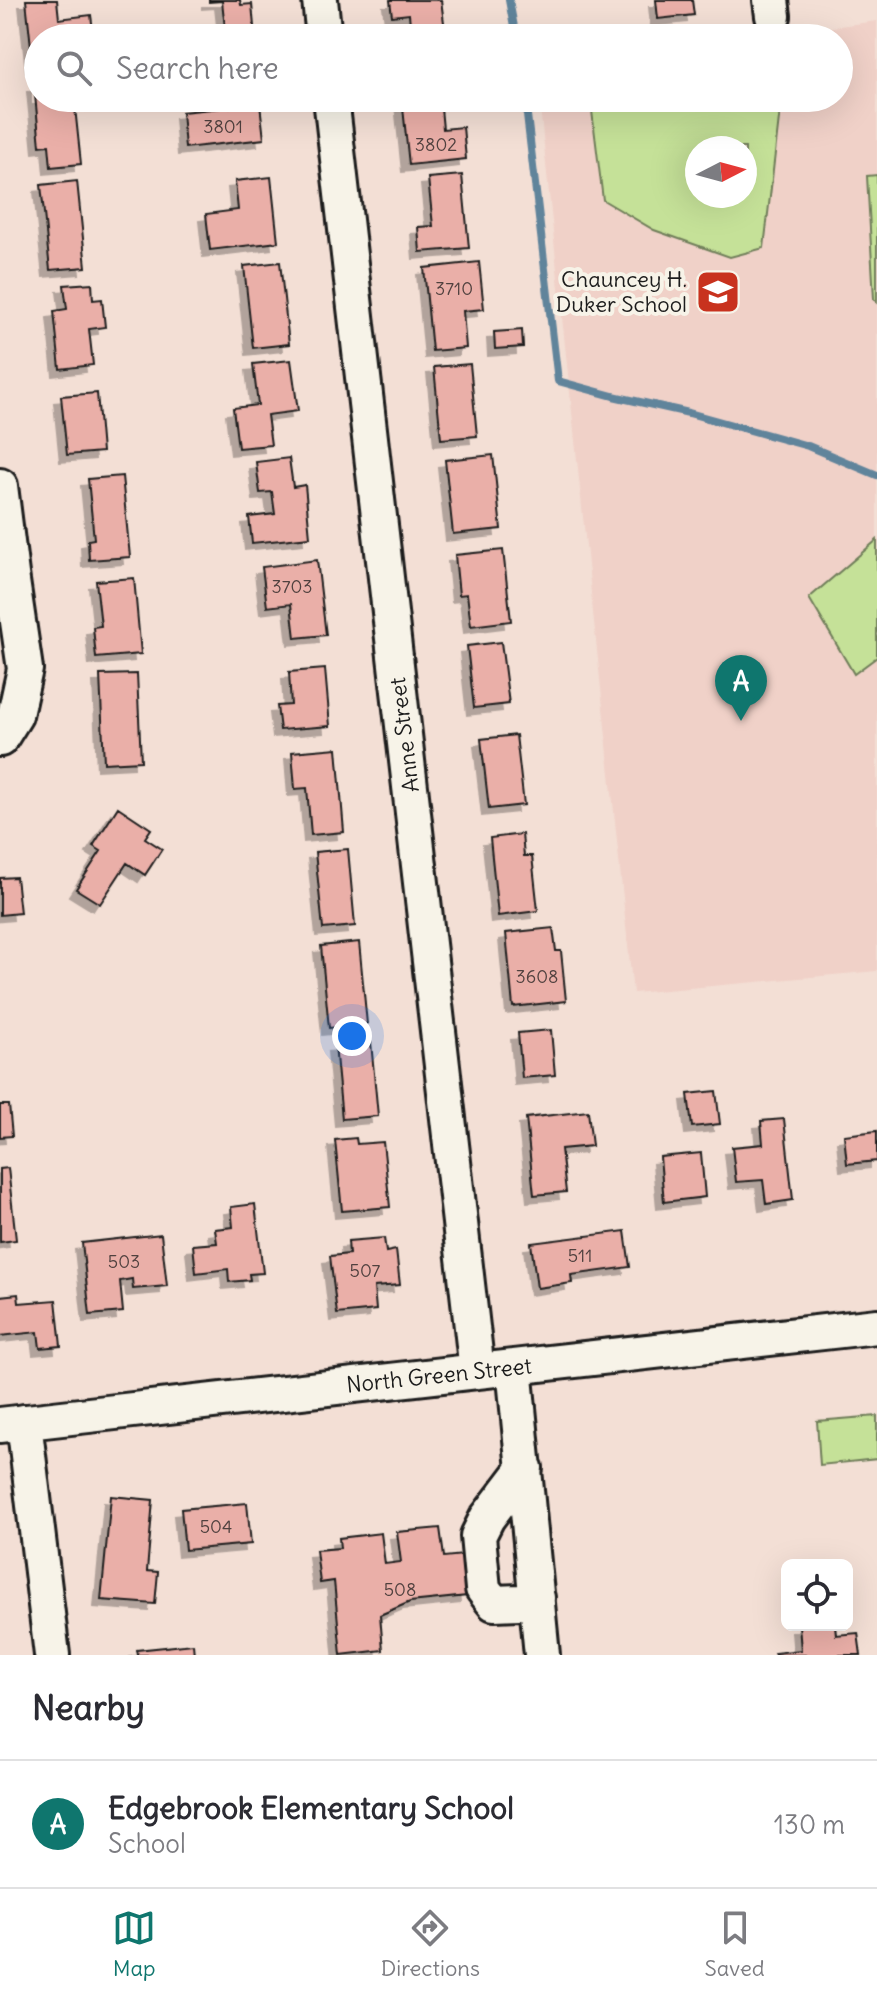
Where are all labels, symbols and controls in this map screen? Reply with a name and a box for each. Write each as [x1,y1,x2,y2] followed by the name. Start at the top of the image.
[24,24,853,112] search box
[52,46,96,90] icon: search
[116,49,279,87] text: Search here
[203,115,243,138] house number: 3801
[415,133,457,156] house number: 3802
[685,136,757,208] north arrow
[556,265,687,318] place label: Chauncey H. Duker School
[694,268,742,316] school or university icon: Chauncey H. Duker School
[435,277,473,300] house number: 3710
[271,575,313,598] house number: 3703
[715,655,767,721] pin: A
[383,676,425,794] street label: Anne Street
[516,965,558,988] house number: 3608
[332,1016,372,1056] your location
[568,1244,592,1267] house number: 511
[108,1250,140,1273] house number: 503
[350,1259,381,1282] house number: 507
[345,1351,533,1399] street label: North Green Street
[200,1515,232,1538] house number: 504
[781,1559,853,1631] map controls
[781,1559,853,1631] button: locate
[384,1578,416,1601] house number: 508
[32,1686,145,1729] text: Nearby
[108,1789,514,1827] text: Edgebrook Elementary School
[50,1808,66,1841] text: A
[774,1808,845,1841] text: 130 m
[108,1827,186,1860] text: School
[112,1906,156,1982] tab: Map
[381,1906,480,1982] tab: Directions
[704,1906,765,1982] tab: Saved

